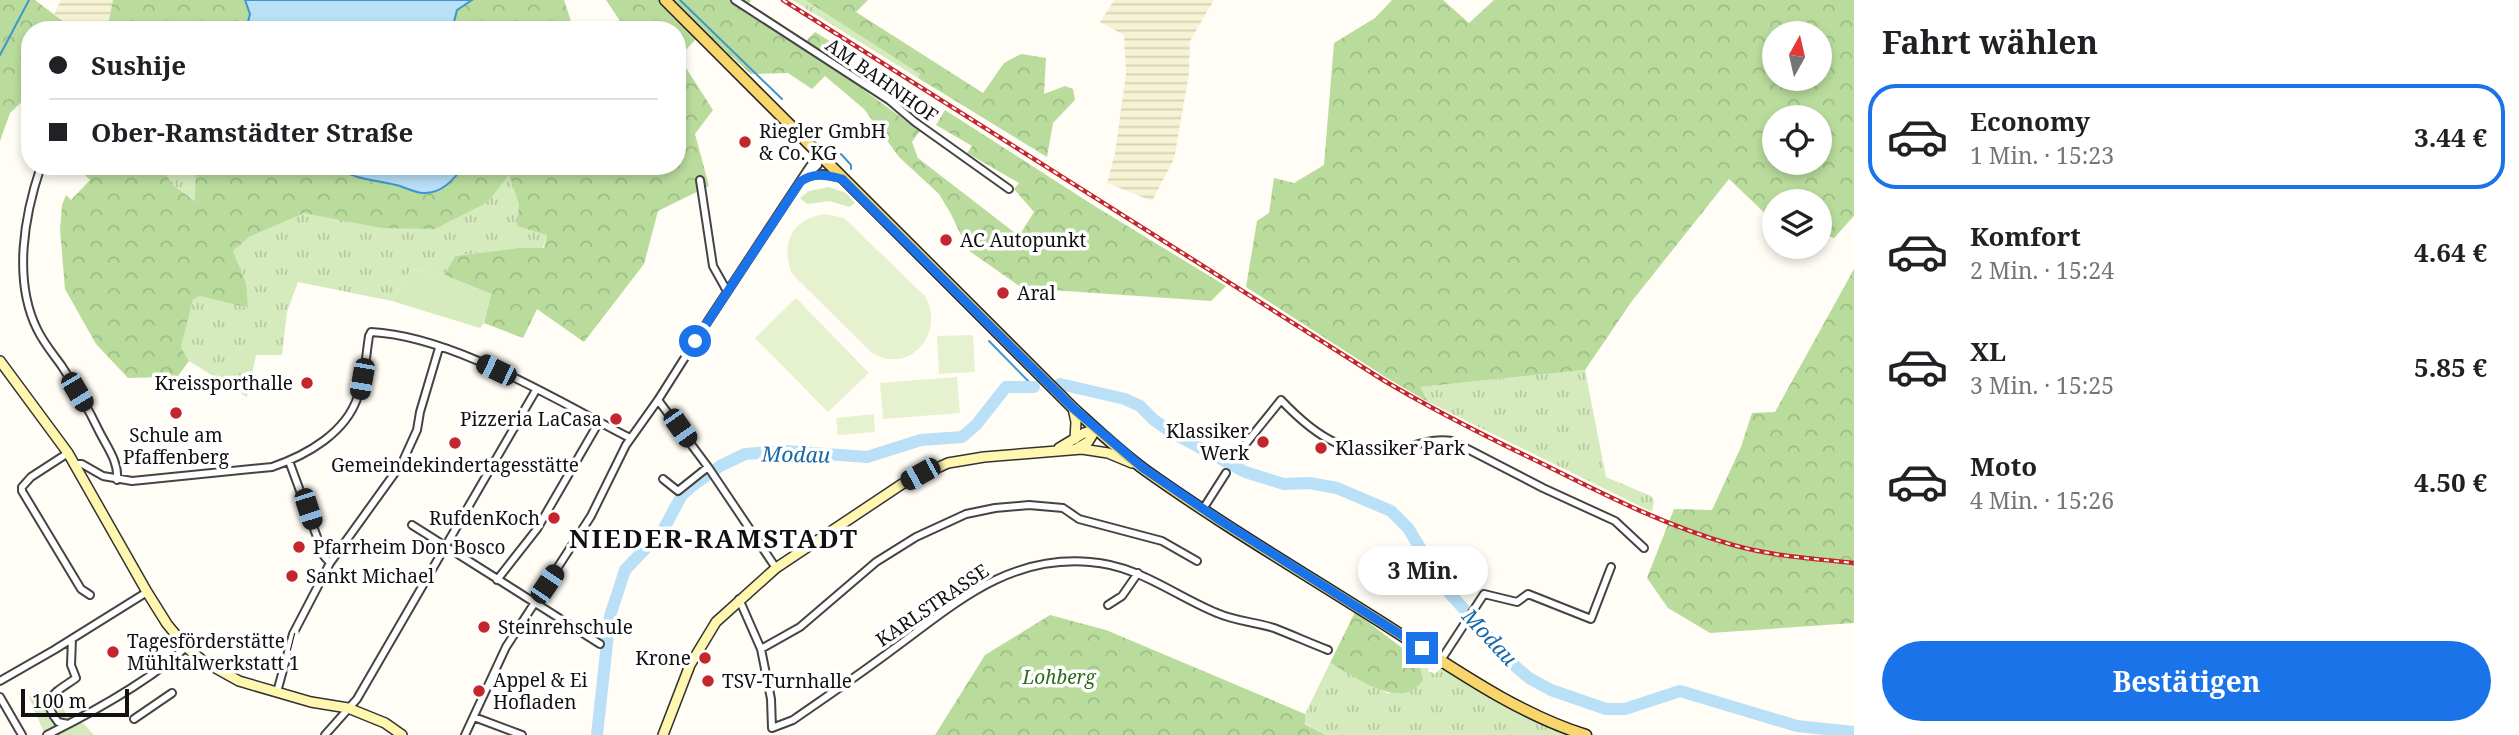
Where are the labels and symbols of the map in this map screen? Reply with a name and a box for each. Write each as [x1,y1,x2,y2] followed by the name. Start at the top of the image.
[1762,21,1832,91] north arrow
[821,32,943,128] street label: AM BAHNHOF
[759,118,886,166] place label: Riegler GmbH & Co. KG
[737,134,753,150] marker: Riegler GmbH & Co. KG
[960,227,1086,253] place label: AC Autopunkt
[938,232,954,248] marker: AC Autopunkt
[1017,280,1056,306] place label: Aral
[995,285,1011,301] marker: Aral
[679,325,711,357] route start
[473,351,520,389] car
[349,356,376,402] car
[58,369,97,415] car
[154,370,293,396] place label: Kreissporthalle
[299,375,315,391] marker: Kreissporthalle
[168,405,184,421] marker: Schule am Pfaffenberg
[660,405,701,451] car
[460,406,602,432] place label: Pizzeria LaCasa
[608,411,624,427] marker: Pizzeria LaCasa
[1166,418,1250,466] place label: Klassiker Werk
[123,422,229,470] place label: Schule am Pfaffenberg
[1255,434,1271,450] marker: Klassiker Werk
[447,435,463,451] marker: Gemeindekindertagesstätte
[1335,435,1466,461] place label: Klassiker Park
[760,439,831,469] water label: Modau
[1313,440,1329,456] marker: Klassiker Park
[331,452,579,478] place label: Gemeindekindertagesstätte
[897,455,944,493] car
[292,486,325,532] car
[429,505,540,531] place label: RufdenKoch
[546,510,562,526] marker: RufdenKoch
[569,520,859,556] district label: NIEDER-RAMSTADT
[313,534,506,560] place label: Pfarrheim Don Bosco
[291,539,307,555] marker: Pfarrheim Don Bosco
[1357,546,1487,596] callout: 3 Min.
[870,558,994,652] street label: KARLSTRASSE
[527,561,568,607] car
[306,563,434,589] place label: Sankt Michael
[284,568,300,584] marker: Sankt Michael
[1456,602,1524,672] water label: Modau
[498,614,633,640] place label: Steinrehschule
[476,619,492,635] marker: Steinrehschule
[127,628,300,676] place label: Tagesförderstätte / Mühltalwerkstatt 1
[1406,632,1438,664] route end
[105,644,121,660] marker: Tagesförderstätte / Mühltalwerkstatt 1
[635,645,691,671] place label: Krone
[697,650,713,666] marker: Krone
[1021,664,1097,690] park label: Lohberg
[493,667,588,715] place label: Appel & Ei Hofladen
[722,668,852,694] place label: TSV-Turnhalle
[700,673,716,689] marker: TSV-Turnhalle
[471,683,487,699] marker: Appel & Ei Hofladen
[21,686,130,718] scale bar

